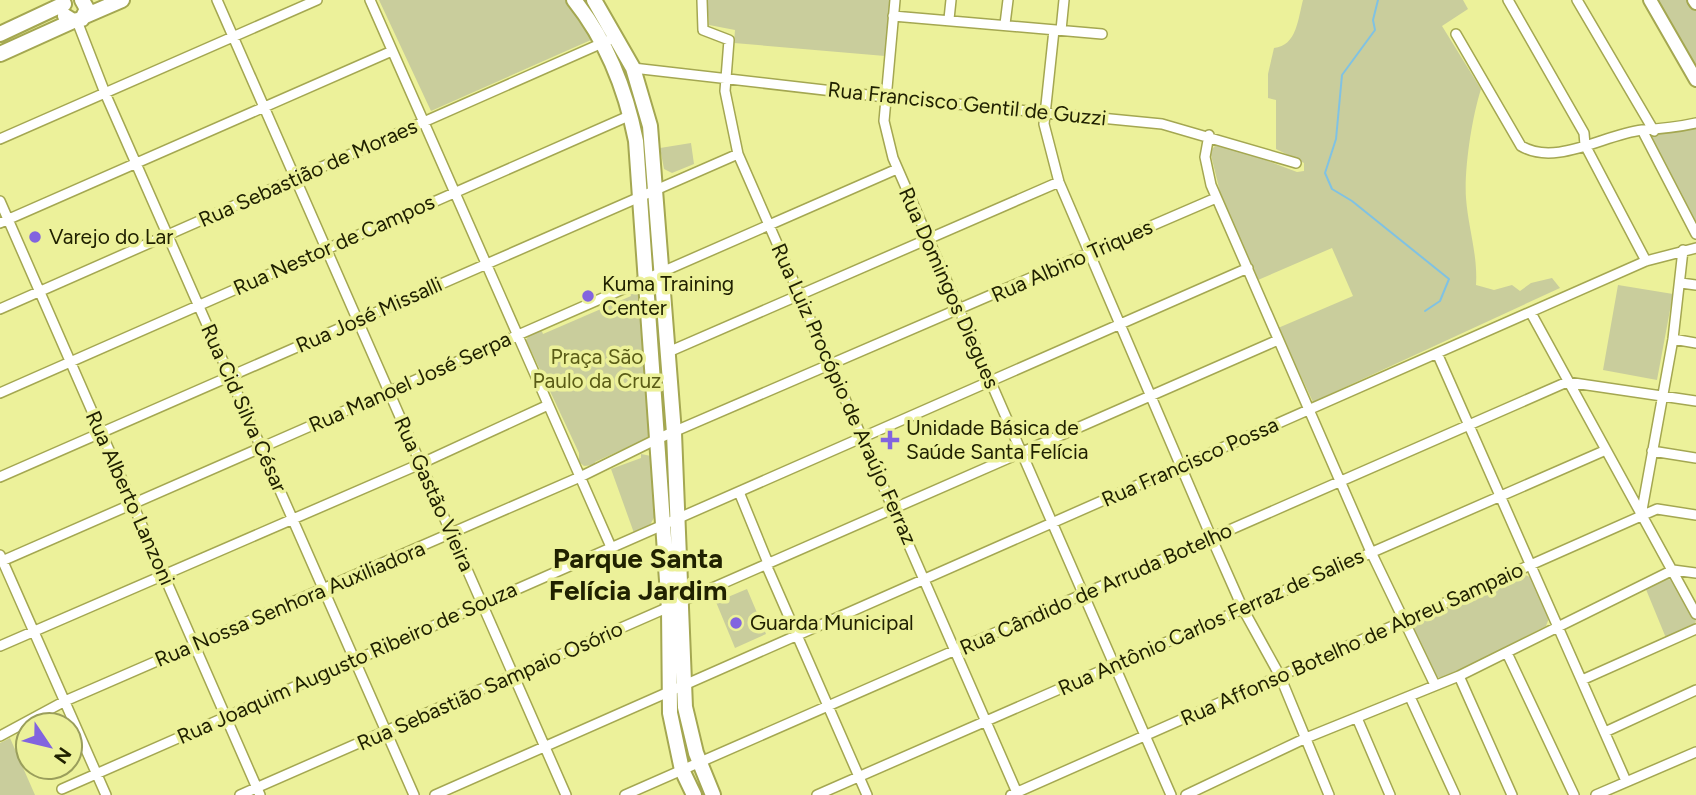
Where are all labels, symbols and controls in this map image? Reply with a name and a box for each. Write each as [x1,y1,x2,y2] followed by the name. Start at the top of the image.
[826,76,1108,131] street label: Rua Francisco Gentil de Guzzi
[195,113,421,232] street label: Rua Sebastião de Moraes
[894,183,1005,392] street label: Rua Domingos Diegues
[229,189,438,300] street label: Rua Nestor de Campos
[987,214,1156,307] street label: Rua Albino Triques
[49,224,173,249] place label: Varejo do Lar
[27,229,43,245] marker: Varejo do Lar
[767,239,922,548] street label: Rua Luiz Procópio de Araújo Ferraz
[292,271,446,358] street label: Rua José Missalli
[602,271,734,320] place label: Kuma Training Center
[580,288,596,304] marker: Kuma Training Center
[196,320,293,496] street label: Rua Cid Silva César
[305,326,515,437] street label: Rua Manoel José Serpa
[533,344,661,393] park label: Praça São Paulo da Cruz
[81,407,180,589] street label: Rua Alberto Lanzoni
[1098,411,1282,512] street label: Rua Francisco Possa
[389,413,480,575] street label: Rua Gastão Vieira
[906,415,1089,464] place label: Unidade Básica de Saúde Santa Felícia
[880,430,900,450] marker: Unidade Básica de Saúde Santa Felícia
[956,517,1236,660] street label: Rua Cândido de Arruda Botelho
[151,535,429,672] street label: Rua Nossa Senhora Auxiliadora
[549,541,727,607] district label: Parque Santa Felícia Jardim
[1054,543,1367,700] street label: Rua Antônio Carlos Ferraz de Salies
[1177,556,1527,731] street label: Rua Affonso Botelho de Abreu Sampaio
[173,576,521,749] street label: Rua Joaquim Augusto Ribeiro de Souza
[750,610,914,635] place label: Guarda Municipal
[728,615,744,631] marker: Guarda Municipal
[353,616,626,756] street label: Rua Sebastião Sampaio Osório
[14,711,84,781] north arrow
[49,743,76,768] text: N

